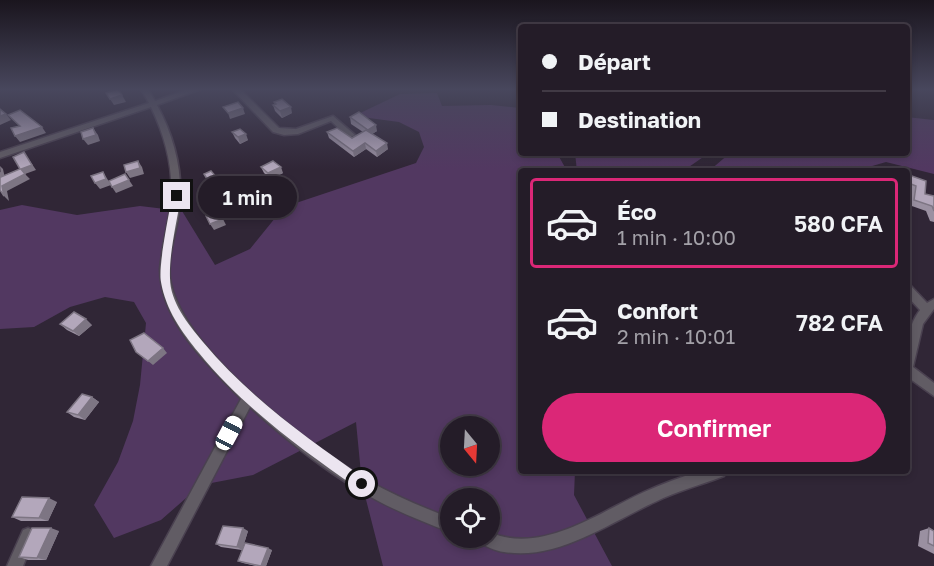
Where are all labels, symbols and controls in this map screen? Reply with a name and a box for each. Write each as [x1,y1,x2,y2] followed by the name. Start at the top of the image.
[578,48,651,75] text: Départ
[578,106,701,133] text: Destination
[198,175,297,217] callout: 1 min
[163,182,190,209] route end
[222,185,273,209] text: 1 min
[545,196,599,250] icon: car
[617,198,656,225] text: Éco
[794,210,883,237] text: 580 CFA
[617,225,736,249] text: 1 min · 10:00
[545,295,599,349] icon: car
[617,297,698,324] text: Confort
[796,309,883,336] text: 782 CFA
[617,324,735,348] text: 2 min · 10:01
[542,393,886,462] button: Confirmer
[213,413,245,453] car
[440,416,500,476] north arrow
[440,416,500,548] map controls
[348,470,375,497] route start
[440,488,500,548] button: locate

